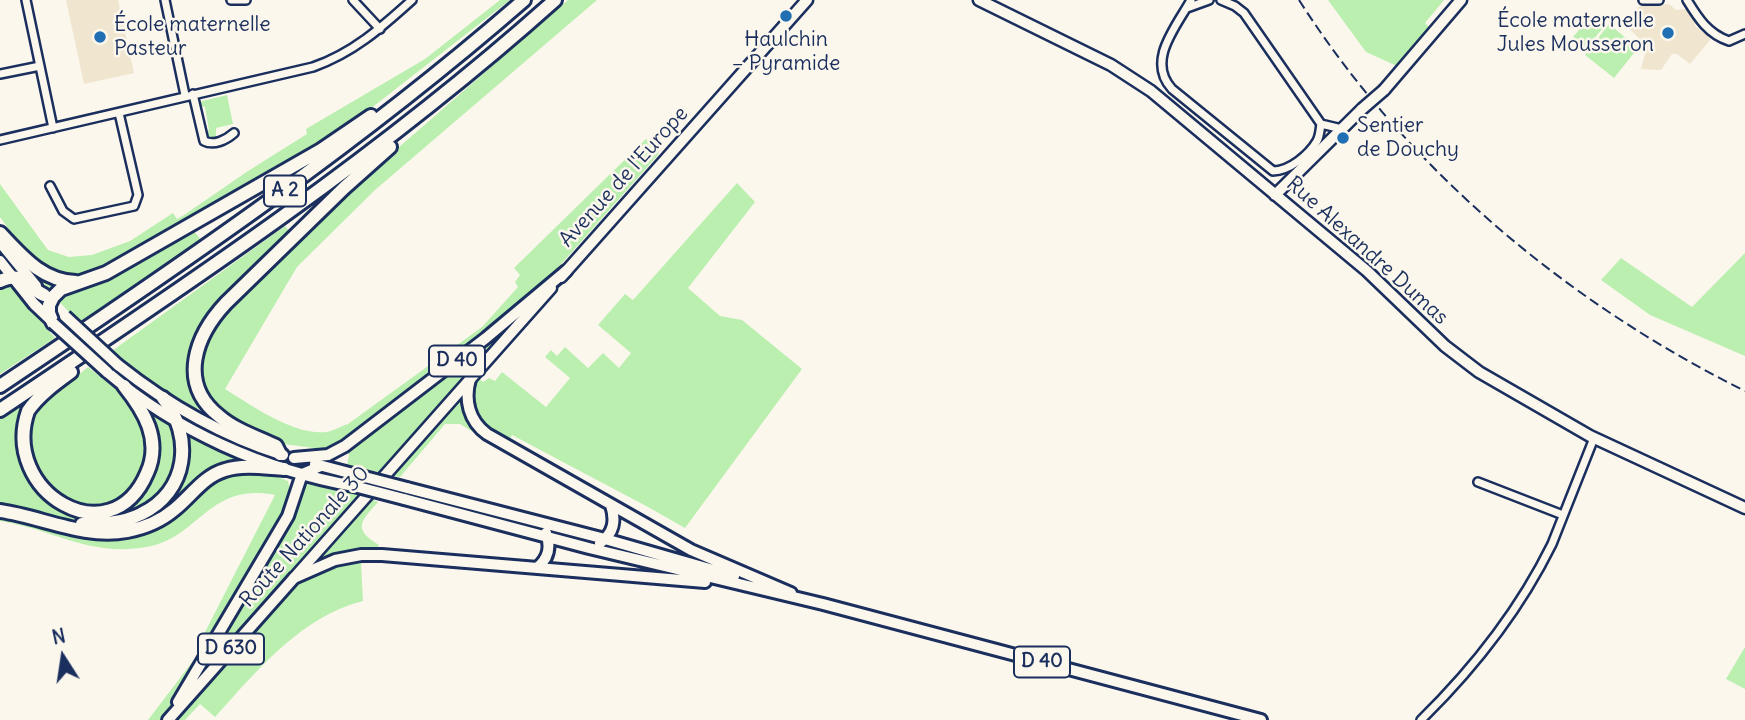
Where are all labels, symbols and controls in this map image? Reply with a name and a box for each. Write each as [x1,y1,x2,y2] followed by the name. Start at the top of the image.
[778,8,794,24] marker: Haulchin – Pyramide
[1497,8,1654,58] place label: École maternelle Jules Mousseron
[114,12,271,62] place label: École maternelle Pasteur
[1660,25,1676,41] marker: École maternelle Jules Mousseron
[732,27,840,77] place label: Haulchin – Pyramide
[92,29,108,45] marker: École maternelle Pasteur
[554,102,694,252] street label: Avenue de l'Europe
[1357,113,1459,163] place label: Sentier de Douchy
[1335,130,1351,146] marker: Sentier de Douchy
[1281,172,1453,330] street label: Rue Alexandre Dumas
[264,176,306,206] road number: A 2
[429,346,485,376] road number: D 40
[235,461,375,613] street label: Route Nationale 30
[28,622,98,692] north arrow
[50,623,68,650] text: N
[198,634,264,664] road number: D 630
[1014,646,1070,678] road number: D 40

